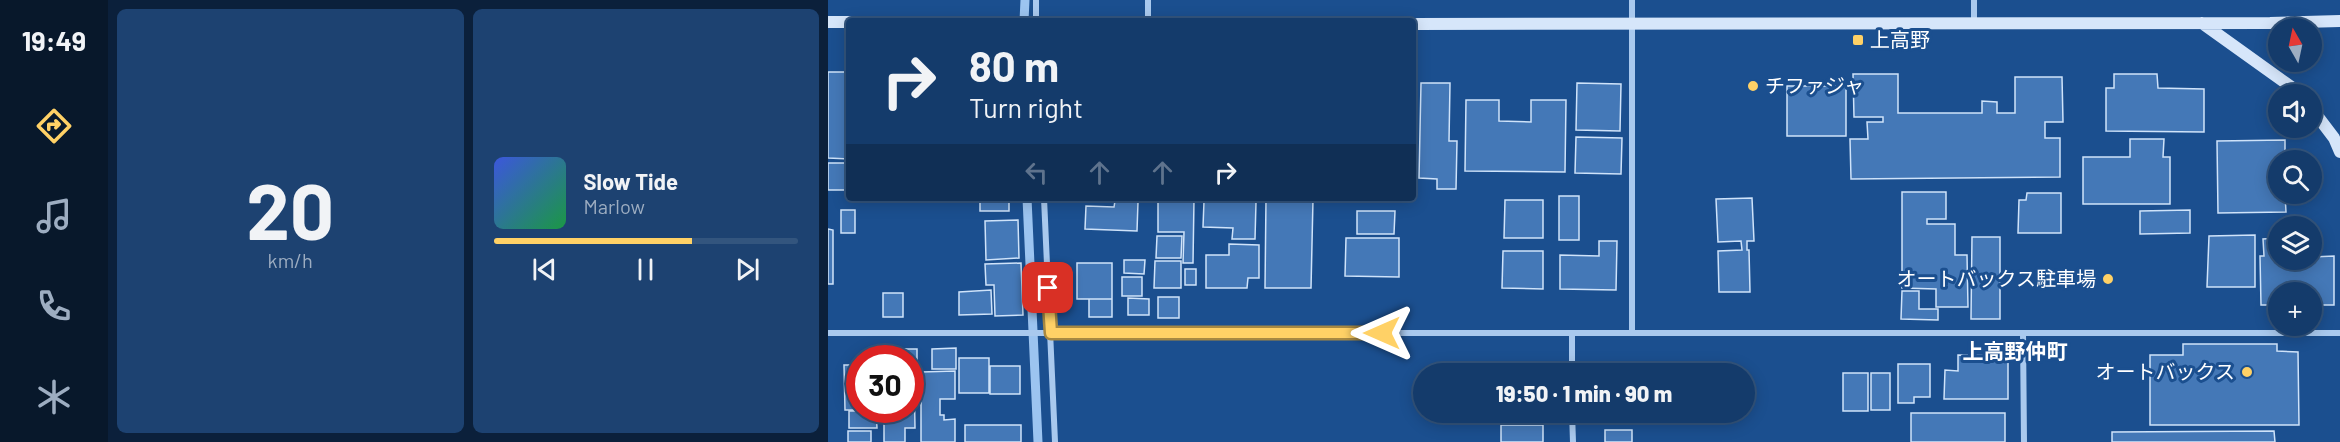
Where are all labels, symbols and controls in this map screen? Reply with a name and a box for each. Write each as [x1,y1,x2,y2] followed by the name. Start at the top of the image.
[2268,18,2322,72] north arrow
[2268,18,2322,336] map controls
[22,24,86,56] text: 19:49
[1870,27,1930,51] place label: 上高野
[1851,33,1865,47] marker: 上高野
[969,40,1059,90] text: 80 m
[870,42,948,120] icon: right
[1765,73,1864,97] place label: チファジャ
[1746,79,1760,93] marker: チファジャ
[2268,84,2322,138] button: sound
[969,91,1083,123] text: Turn right
[33,105,75,147] icon: directions
[2268,150,2322,204] button: search
[1020,156,1053,189] icon: left
[1083,156,1116,189] icon: ahead
[1146,156,1179,189] icon: ahead
[1209,156,1242,189] icon: right
[246,162,334,256] text: 20
[584,168,678,194] text: Slow Tide
[584,194,645,218] text: Marlow
[33,195,75,237] icon: music
[2268,216,2322,270] button: layers
[268,248,313,272] text: km/h
[528,253,561,286] icon: previous
[629,253,662,286] icon: pause
[731,253,764,286] icon: next
[1022,262,1073,313] pin
[1897,266,2096,290] place label: オートバックス駐車場
[1031,271,1064,304] icon: arrive
[2101,272,2115,286] marker: オートバックス駐車場
[2268,282,2322,336] button: +
[33,285,75,327] icon: phone
[1350,301,1414,365] position arrow
[1963,338,2068,363] district label: 上高野仲町
[846,345,924,423] speed limit sign: 30
[2096,359,2235,383] place label: オートバックス
[2240,365,2254,379] marker: オートバックス
[33,376,75,418] icon: climate
[1496,380,1672,406] text: 19:50 · 1 min · 90 m

